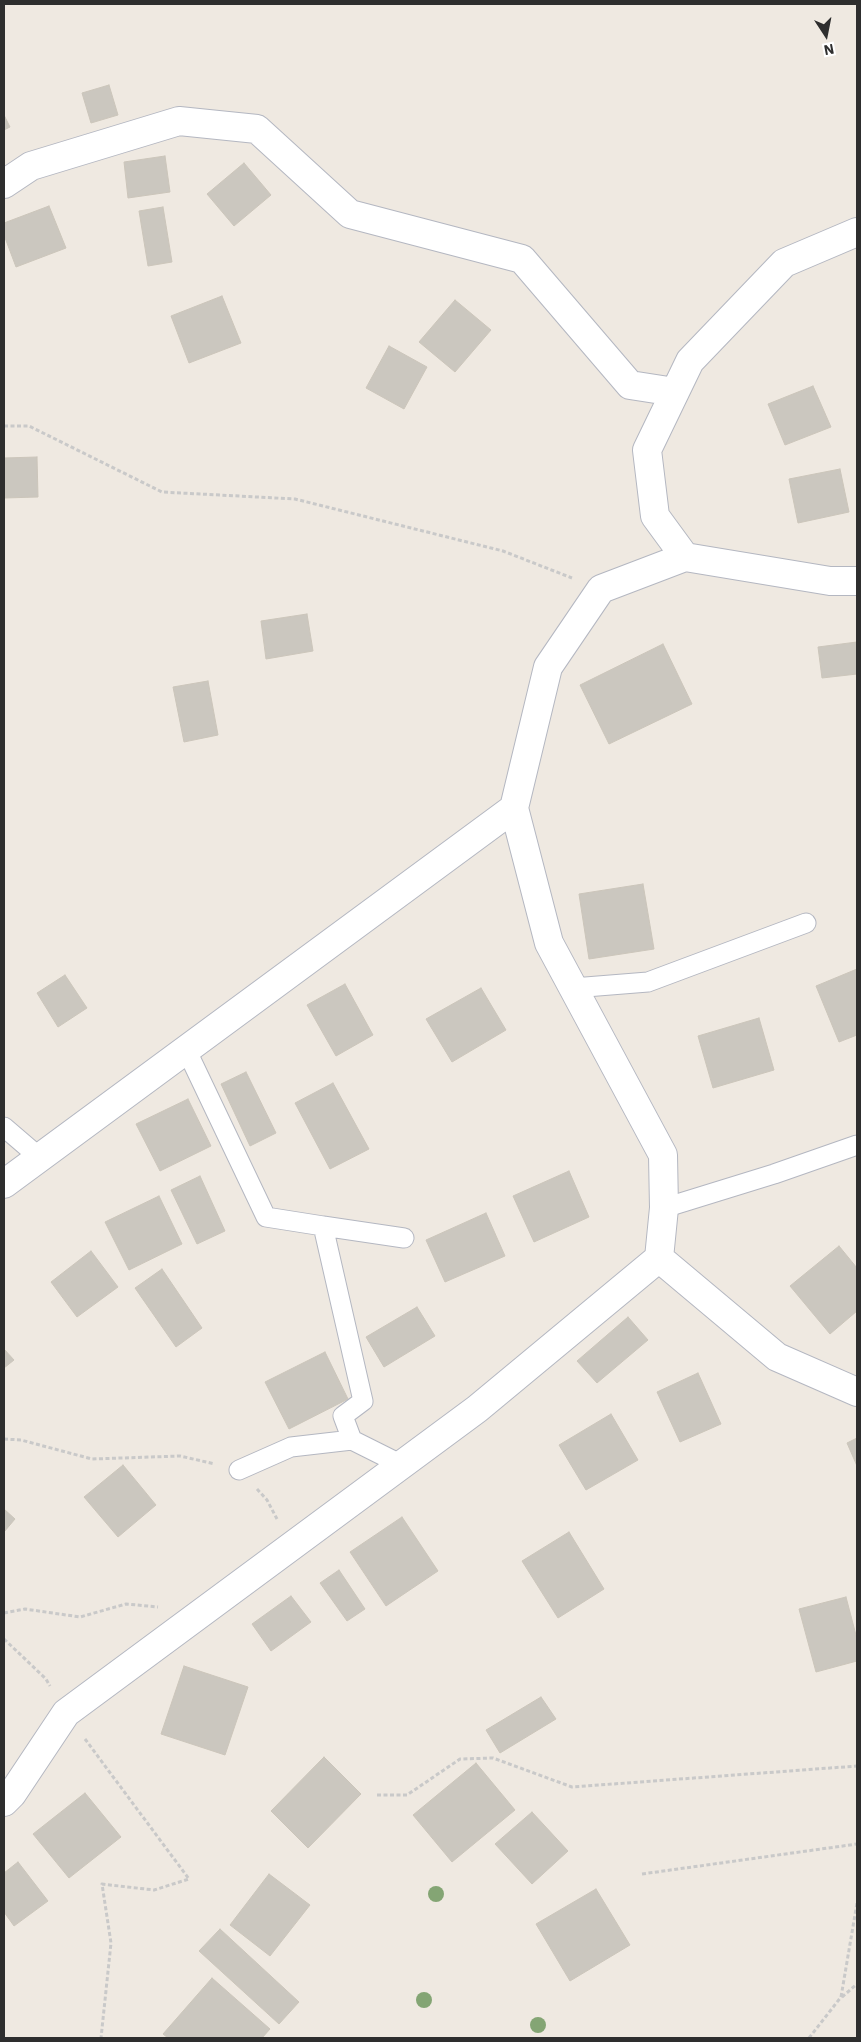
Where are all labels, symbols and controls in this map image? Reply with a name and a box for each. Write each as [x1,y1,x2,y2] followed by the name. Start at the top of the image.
[801,10,851,60] north arrow
[822,40,836,60] text: N

